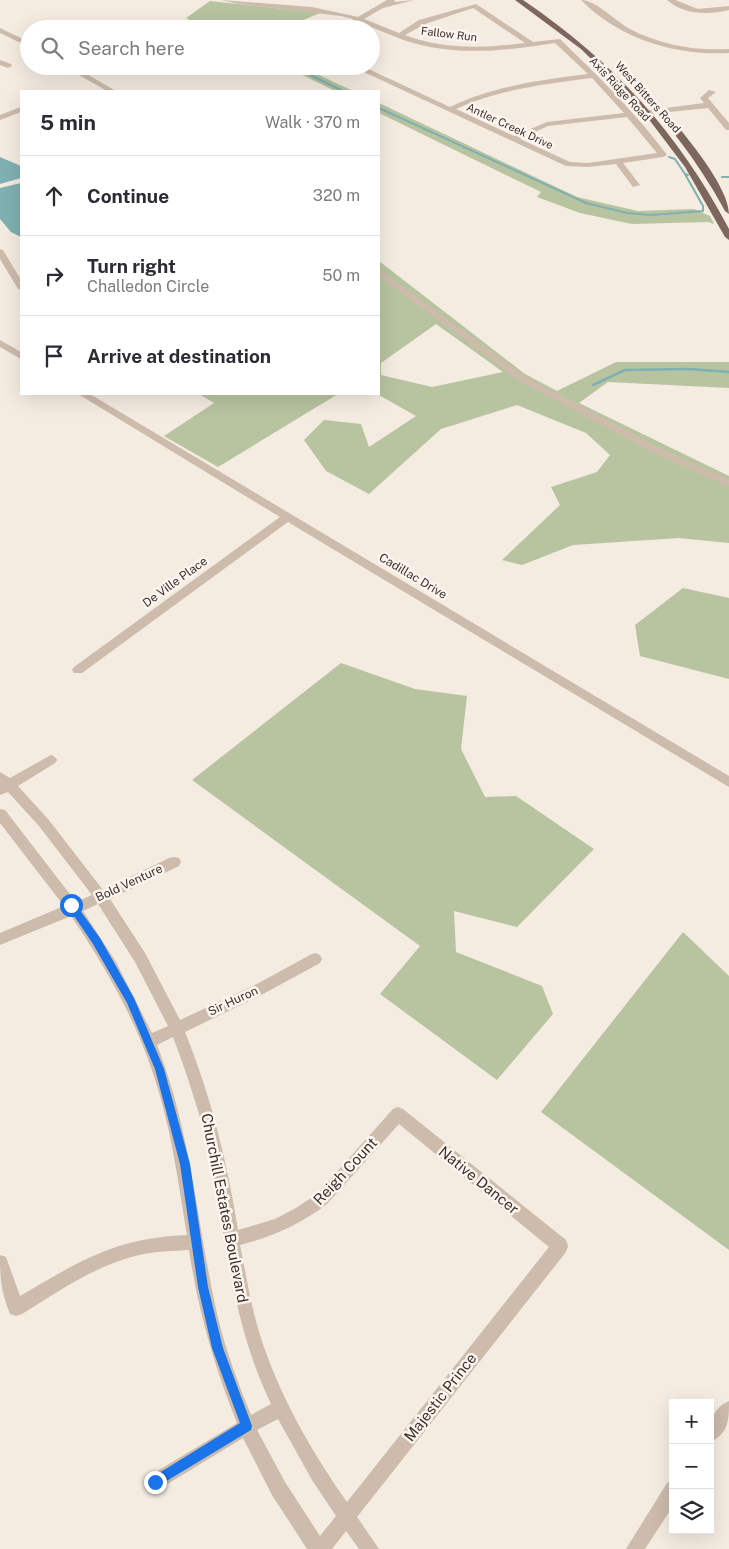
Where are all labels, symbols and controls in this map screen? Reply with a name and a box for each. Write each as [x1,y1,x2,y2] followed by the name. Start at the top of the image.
[20,20,380,75] search box
[420,25,478,43] street label: Fallow Run
[38,34,66,62] icon: search
[78,37,185,59] text: Search here
[587,55,653,123] street label: Axis Ridge Road
[613,59,683,135] street label: West Bitters Road
[465,101,555,151] street label: Antler Creek Drive
[40,110,96,135] text: 5 min
[265,113,360,132] text: Walk · 370 m
[40,182,68,210] icon: ahead
[87,185,169,207] text: Continue
[313,186,360,205] text: 320 m
[87,255,176,277] text: Turn right
[40,262,68,290] icon: right
[322,266,360,285] text: 50 m
[87,277,209,296] text: Challedon Circle
[40,342,68,370] icon: arrive
[87,345,271,367] text: Arrive at destination
[376,550,450,602] street label: Cadillac Drive
[140,554,210,610] street label: De Ville Place
[93,861,165,905] street label: Bold Venture
[60,894,83,917] route start
[206,983,260,1019] street label: Sir Huron
[198,1112,252,1304] street label: Churchill Estates Boulevard
[310,1134,380,1208] street label: Reigh Count
[436,1143,523,1218] street label: Native Dancer
[400,1350,480,1444] street label: Majestic Prince
[669,1399,714,1534] map controls
[669,1399,714,1444] button: +
[669,1444,714,1489] button: −
[144,1471,167,1494] route end
[669,1489,714,1534] button: layers

